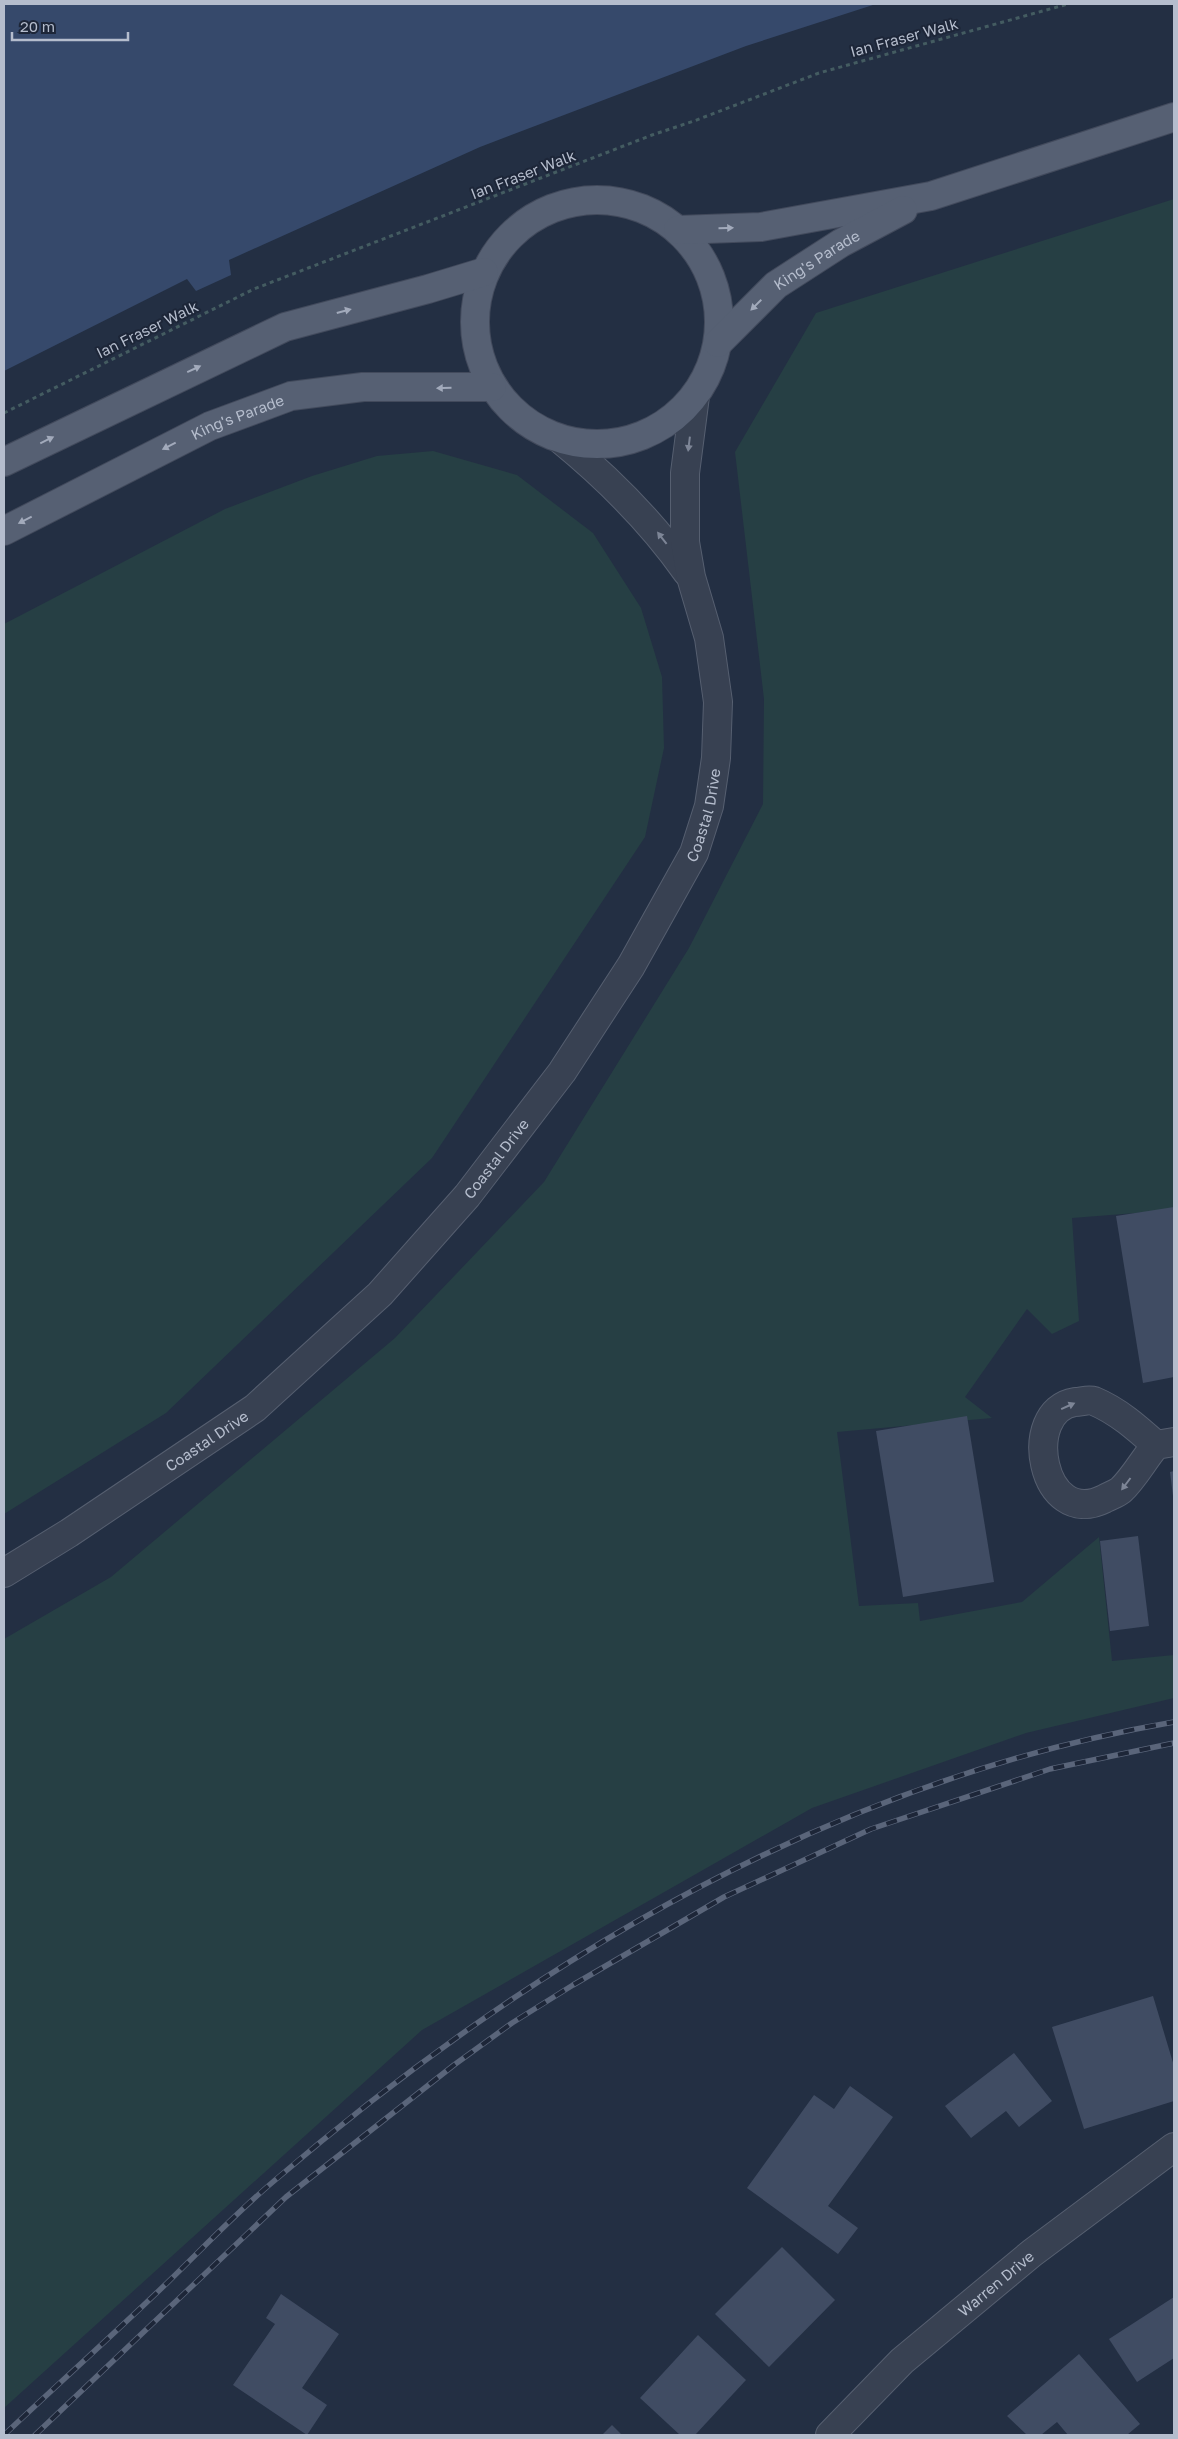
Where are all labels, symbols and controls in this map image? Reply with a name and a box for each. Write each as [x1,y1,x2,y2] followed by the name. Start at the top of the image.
[12,10,129,42] scale bar
[848,14,960,60] street label: Ian Fraser Walk
[20,17,55,35] text: 20 m
[468,146,579,202] street label: Ian Fraser Walk
[719,224,735,232] one-way arrow
[770,226,863,293] street label: King's Parade
[93,296,201,361] street label: Ian Fraser Walk
[751,298,763,310] one-way arrow
[337,306,352,314] one-way arrow
[186,365,201,374] one-way arrow
[435,384,451,392] one-way arrow
[188,390,286,443] street label: King's Parade
[40,436,54,444] one-way arrow
[685,437,693,453] one-way arrow
[162,442,177,450] one-way arrow
[18,516,32,524] one-way arrow
[657,532,668,545] one-way arrow
[682,767,723,865] street label: Coastal Drive
[459,1115,532,1202] street label: Coastal Drive
[1061,1401,1075,1409] one-way arrow
[162,1406,252,1475] street label: Coastal Drive
[1121,1477,1131,1490] one-way arrow
[954,2246,1037,2320] street label: Warren Drive

